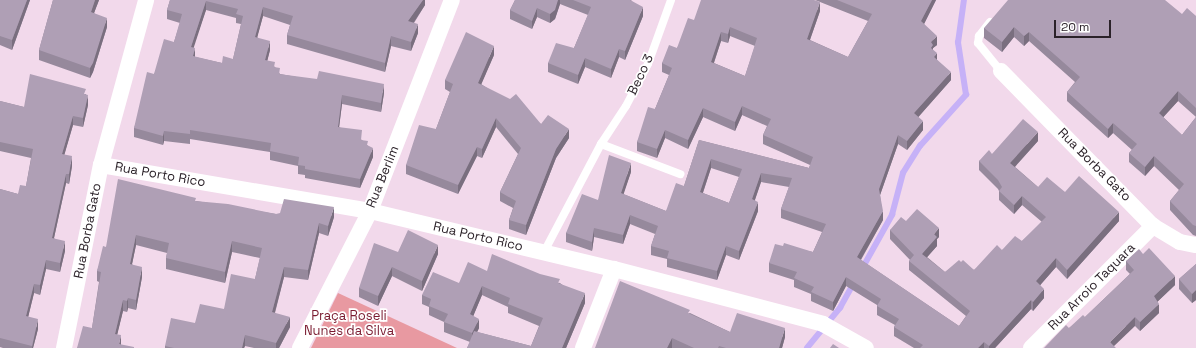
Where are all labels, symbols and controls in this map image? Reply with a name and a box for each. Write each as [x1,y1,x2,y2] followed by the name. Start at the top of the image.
[1056,12,1113,38] scale bar
[1061,19,1089,35] text: 20 m
[625,52,657,98] street label: Beco 3
[1054,125,1134,205] street label: Rua Borba Gato
[363,144,403,210] street label: Rua Berlim
[113,159,207,191] street label: Rua Porto Rico
[71,182,105,280] street label: Rua Borba Gato
[432,219,524,255] street label: Rua Porto Rico
[1045,240,1139,334] street label: Rua Arroio Taquara
[304,309,394,340] park label: Praça Roseli Nunes da Silva

